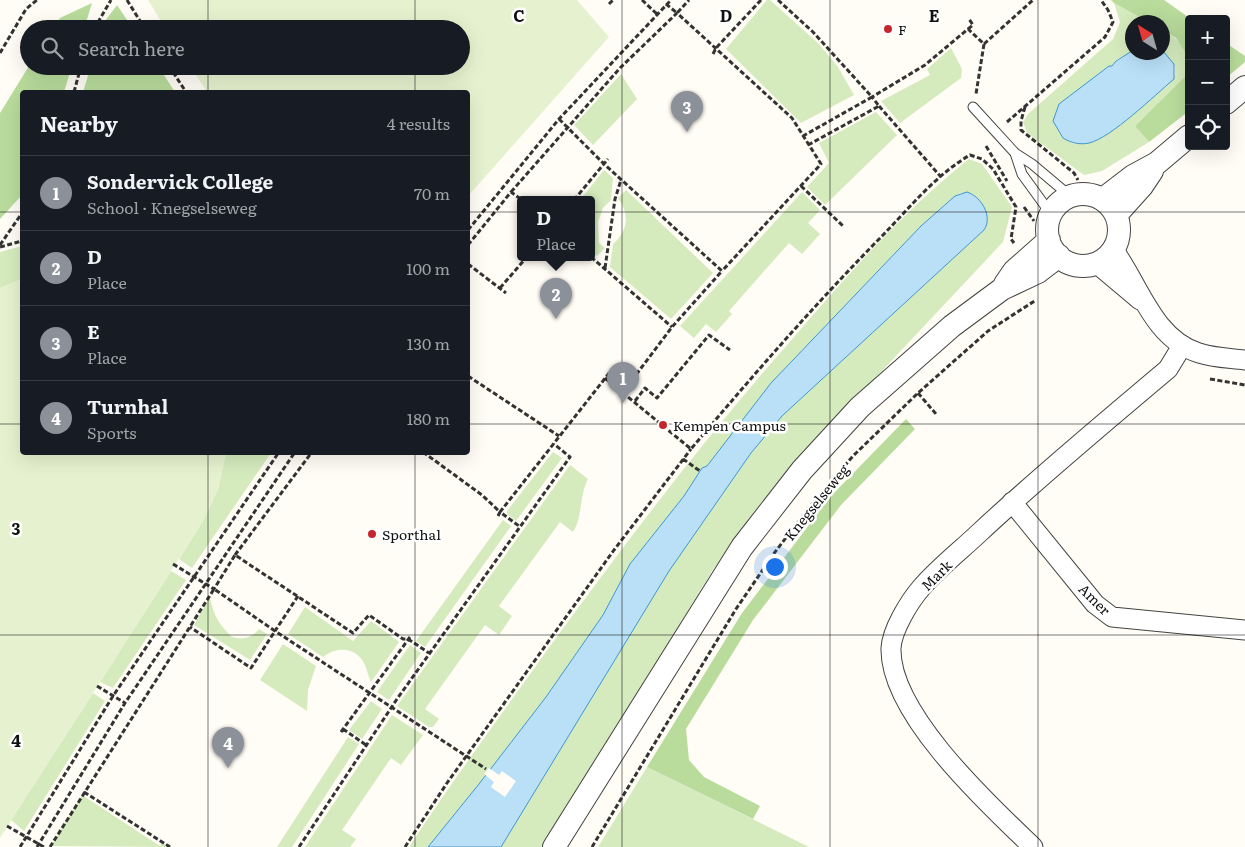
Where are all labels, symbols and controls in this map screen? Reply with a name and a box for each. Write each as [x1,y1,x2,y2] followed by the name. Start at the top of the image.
[513,3,525,27] text: C
[720,3,732,27] text: D
[929,3,940,27] text: E
[1125,15,1170,60] north arrow
[1185,15,1230,150] map controls
[1185,15,1230,60] button: +
[898,19,907,39] place label: F
[20,20,470,75] search box
[882,23,894,35] marker: F
[38,34,66,62] icon: search
[78,34,185,62] text: Search here
[1185,60,1230,105] button: −
[671,91,703,132] pin: 3
[1185,105,1230,150] button: locate
[40,107,118,138] text: Nearby
[387,111,450,135] text: 4 results
[87,167,273,195] text: Sondervick College
[53,181,59,205] text: 1
[414,181,450,205] text: 70 m
[87,195,257,219] text: School · Knegselseweg
[517,196,595,261] popup
[536,203,551,231] text: D
[536,231,576,255] text: Place
[87,242,102,270] text: D
[52,256,60,280] text: 2
[406,256,450,280] text: 100 m
[87,270,127,294] text: Place
[540,278,572,319] pin: 2
[87,317,100,345] text: E
[52,331,60,355] text: 3
[407,331,450,355] text: 130 m
[87,345,127,369] text: Place
[607,362,639,403] pin: 1
[87,392,168,420] text: Turnhal
[51,406,61,430] text: 4
[407,406,450,430] text: 180 m
[673,415,786,435] place label: Kempen Campus
[657,419,669,431] marker: Kempen Campus
[87,420,137,444] text: Sports
[779,459,853,544] street label: Knegselseweg
[12,516,21,540] text: 3
[382,524,441,544] place label: Sporthal
[366,528,378,540] marker: Sporthal
[762,554,788,580] your location
[916,555,956,595] street label: Mark
[1075,579,1116,620] street label: Amer
[212,727,244,768] pin: 4
[11,728,21,752] text: 4

